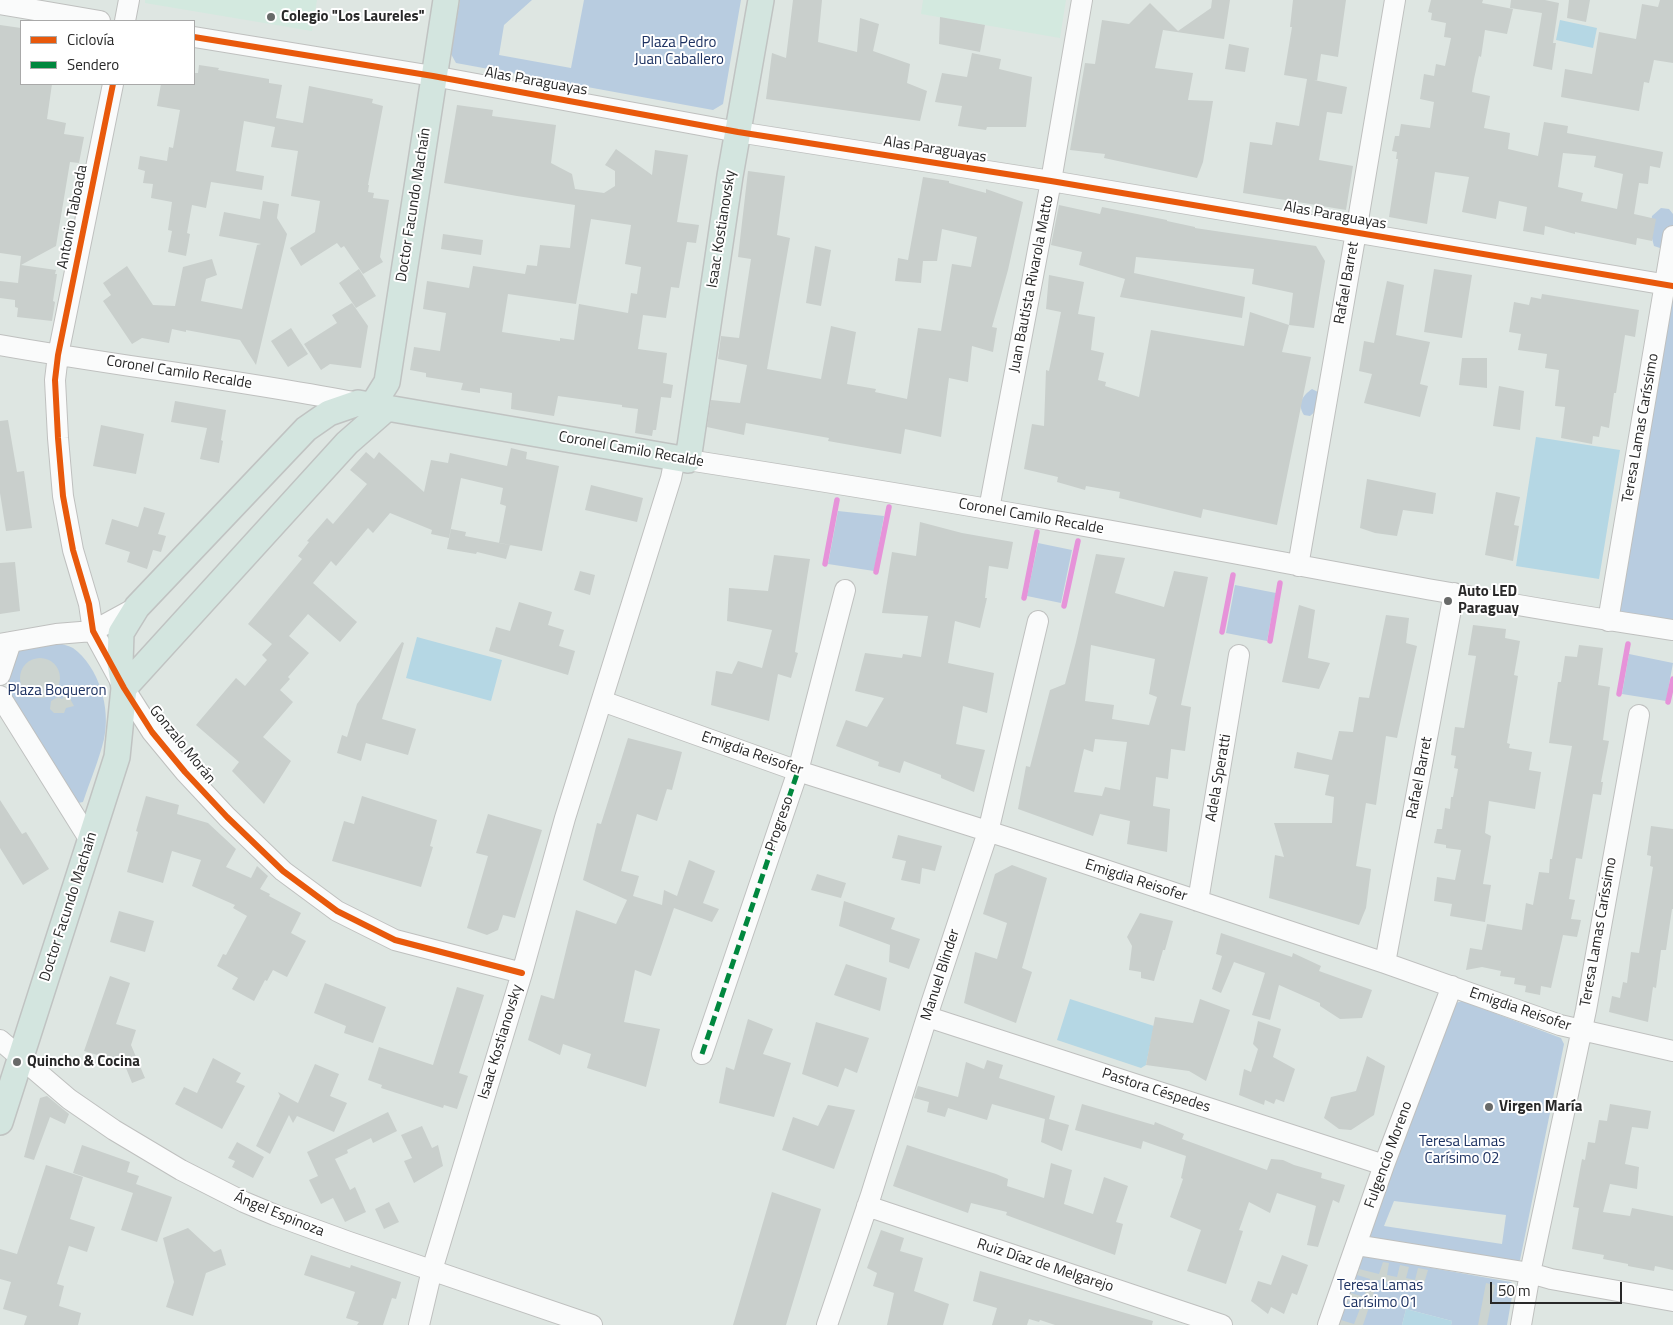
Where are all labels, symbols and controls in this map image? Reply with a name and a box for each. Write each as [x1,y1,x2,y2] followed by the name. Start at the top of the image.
[281,8,425,26] place label: Colegio "Los Laureles"
[265,11,277,23] marker: Colegio "Los Laureles"
[20,20,195,85] legend
[67,28,114,51] text: Ciclovía
[634,34,724,69] park label: Plaza Pedro Juan Caballero
[67,53,119,76] text: Sendero
[483,64,589,100] street label: Alas Paraguayas
[393,127,435,283] street label: Doctor Facundo Machaín
[882,133,988,167] street label: Alas Paraguayas
[54,163,92,271] street label: Antonio Taboada
[704,169,740,289] street label: Isaac Kostianovsky
[1006,194,1058,374] street label: Juan Bautista Rivarola Matto
[1282,198,1388,234] street label: Alas Paraguayas
[1331,240,1363,326] street label: Rafael Barret
[1619,352,1663,504] street label: Teresa Lamas Caríssimo
[105,353,253,393] street label: Coronel Camilo Recalde
[557,428,705,472] street label: Coronel Camilo Recalde
[957,495,1105,539] street label: Coronel Camilo Recalde
[1458,583,1519,618] place label: Auto LED Paraguay
[1442,595,1454,607] marker: Auto LED Paraguay
[7,682,107,700] park label: Plaza Boqueron
[145,702,219,788] street label: Gonzalo Morán
[699,728,805,780] street label: Emigdia Reisofer
[1202,733,1236,823] street label: Adela Speratti
[1403,735,1437,821] street label: Rafael Barret
[762,794,798,854] street label: Progreso
[36,830,102,984] street label: Doctor Facundo Machaín
[1083,856,1189,906] street label: Emigdia Reisofer
[1577,856,1621,1008] street label: Teresa Lamas Caríssimo
[918,927,964,1023] street label: Manuel Blinder
[475,982,527,1102] street label: Isaac Kostianovsky
[1467,984,1573,1036] street label: Emigdia Reisofer
[27,1053,140,1071] place label: Quincho & Cocina
[11,1056,23,1068] marker: Quincho & Cocina
[1099,1065,1213,1117] street label: Pastora Céspedes
[1499,1098,1582,1116] place label: Virgen María
[1361,1099,1417,1211] street label: Fulgencio Moreno
[1483,1101,1495,1113] marker: Virgen María
[1419,1133,1505,1168] park label: Teresa Lamas Carísimo 02
[231,1189,327,1241] street label: Ángel Espinoza
[974,1235,1116,1297] street label: Ruiz Díaz de Melgarejo
[1493,1272,1626,1304] scale bar
[1337,1277,1423,1312] park label: Teresa Lamas Carísimo 01
[1498,1279,1531,1302] text: 50 m

